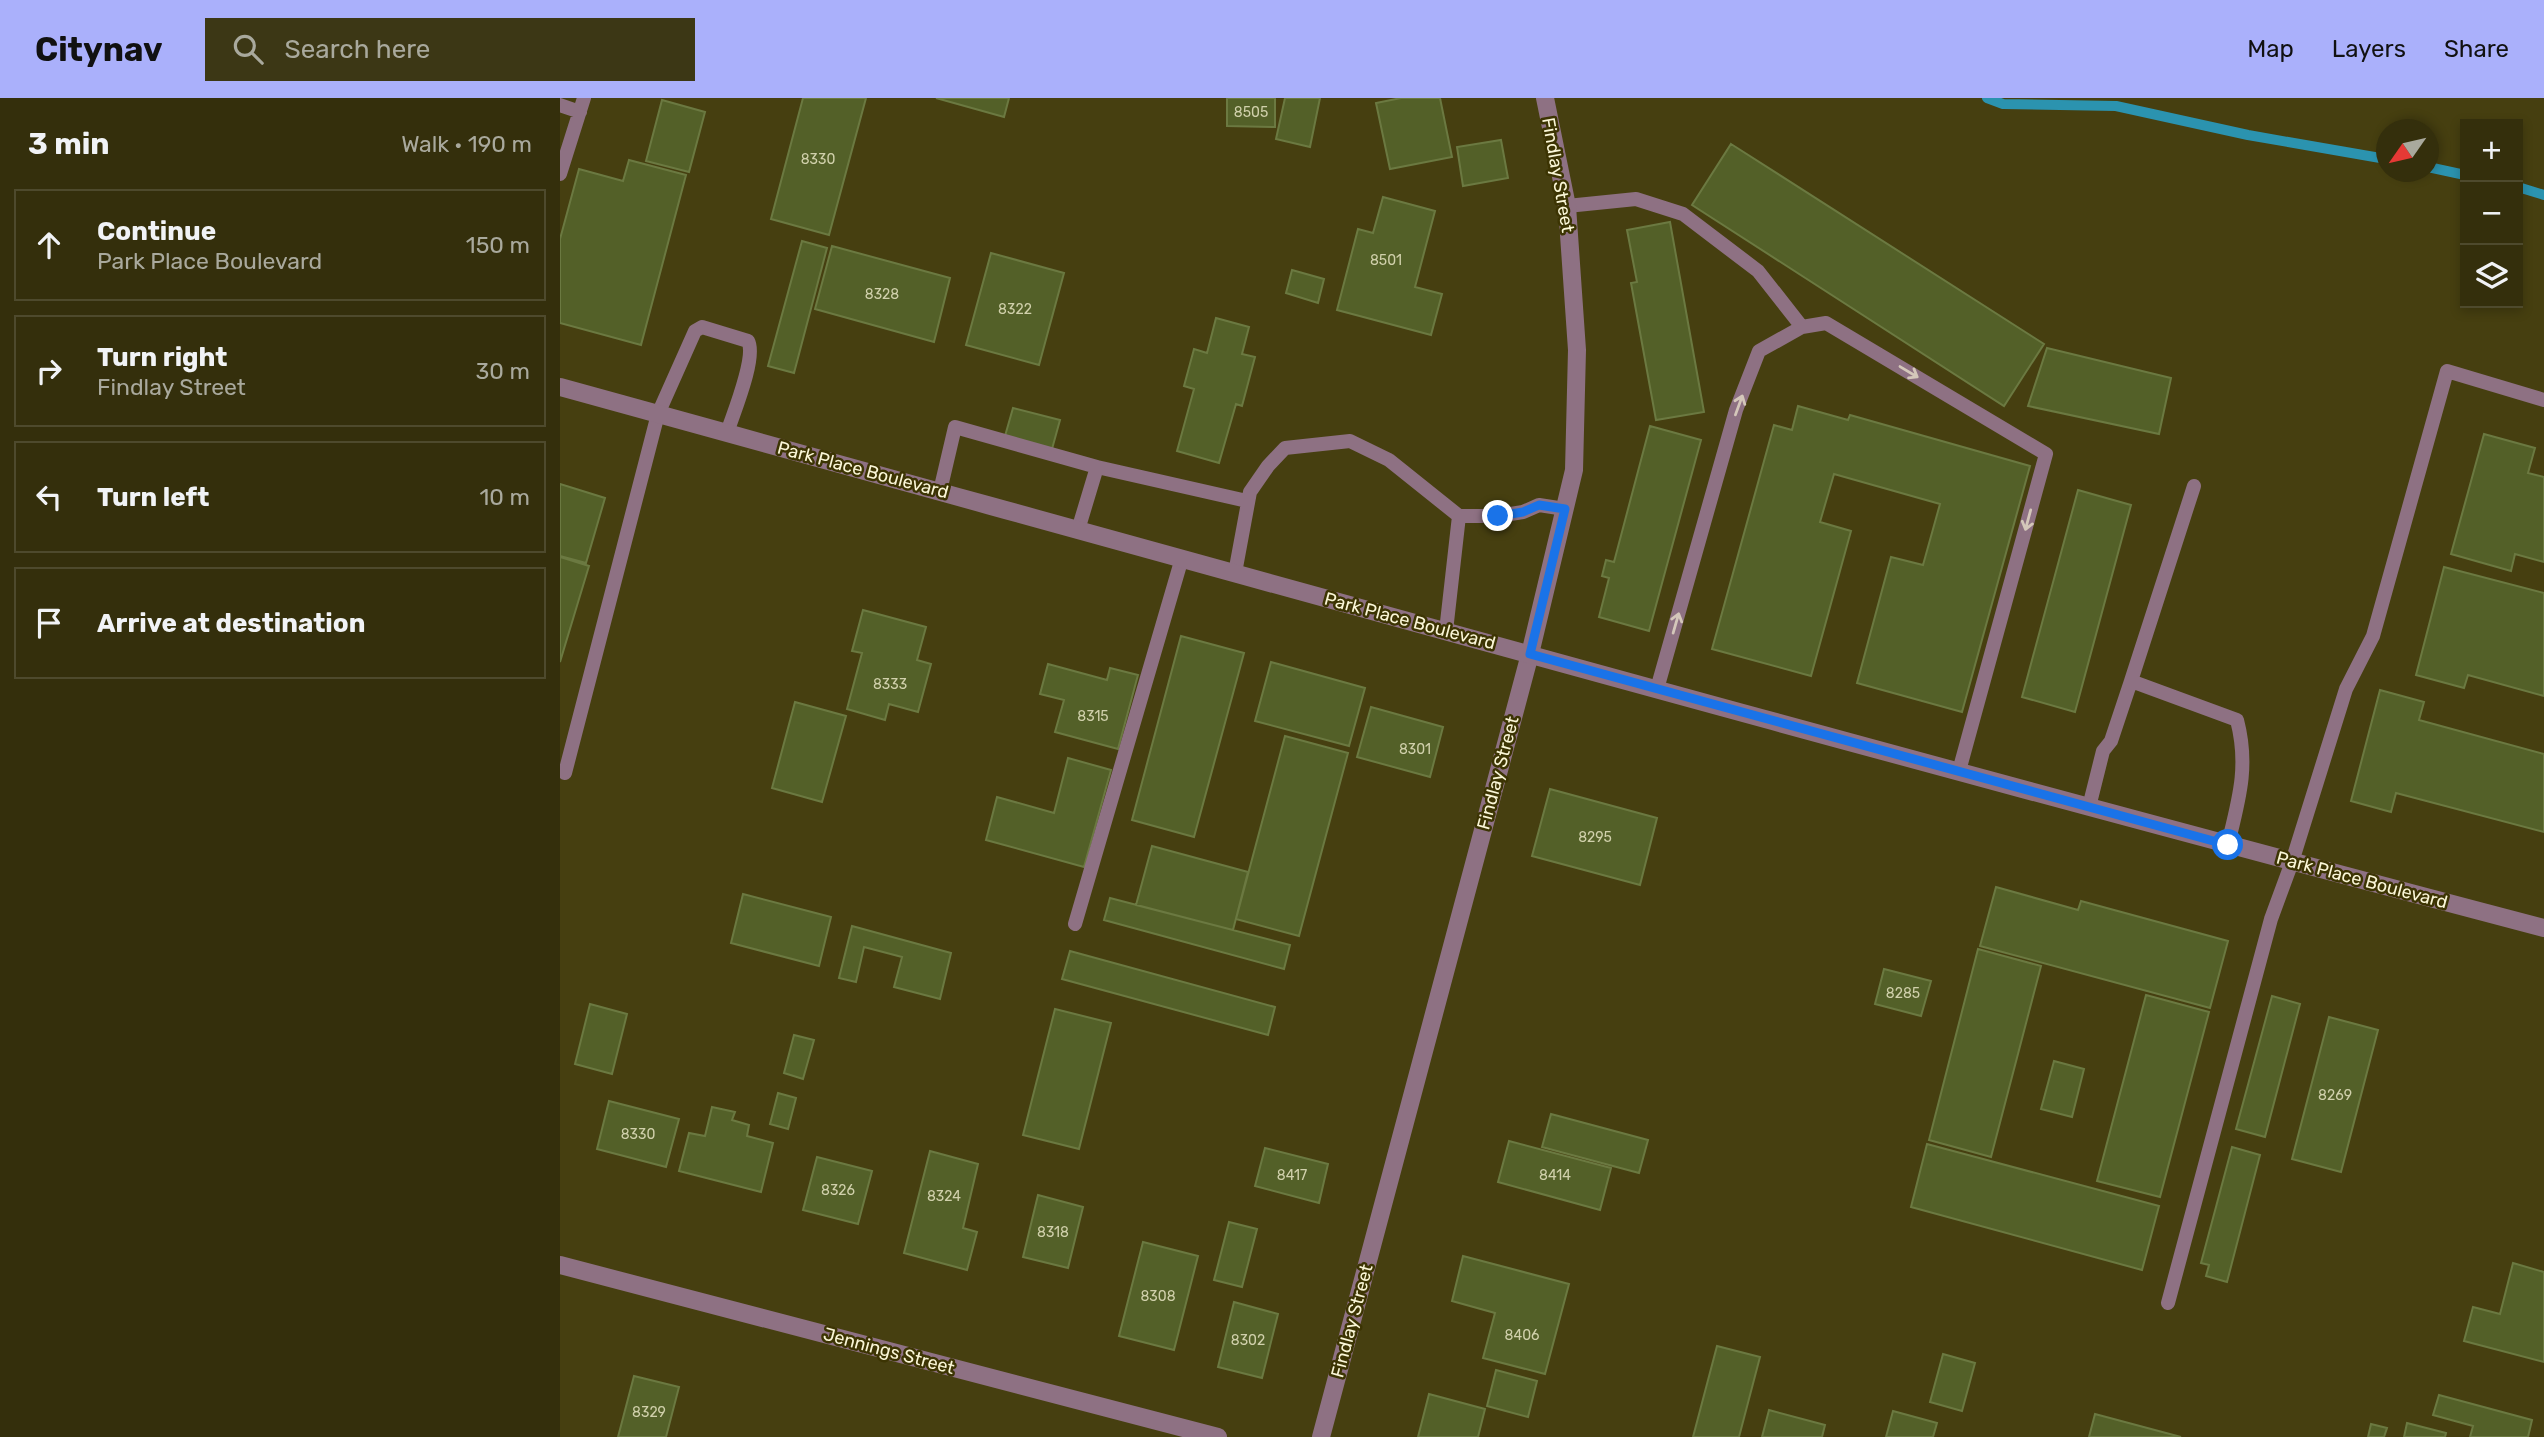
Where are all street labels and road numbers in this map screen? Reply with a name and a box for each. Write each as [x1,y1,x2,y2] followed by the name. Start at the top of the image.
[1537,116,1579,234] street label: Findlay Street
[775,437,951,503] street label: Park Place Boulevard
[1322,588,1498,654] street label: Park Place Boulevard
[1472,714,1524,832] street label: Findlay Street
[2274,847,2450,913] street label: Park Place Boulevard
[1326,1262,1378,1380] street label: Findlay Street
[821,1323,957,1379] street label: Jennings Street

